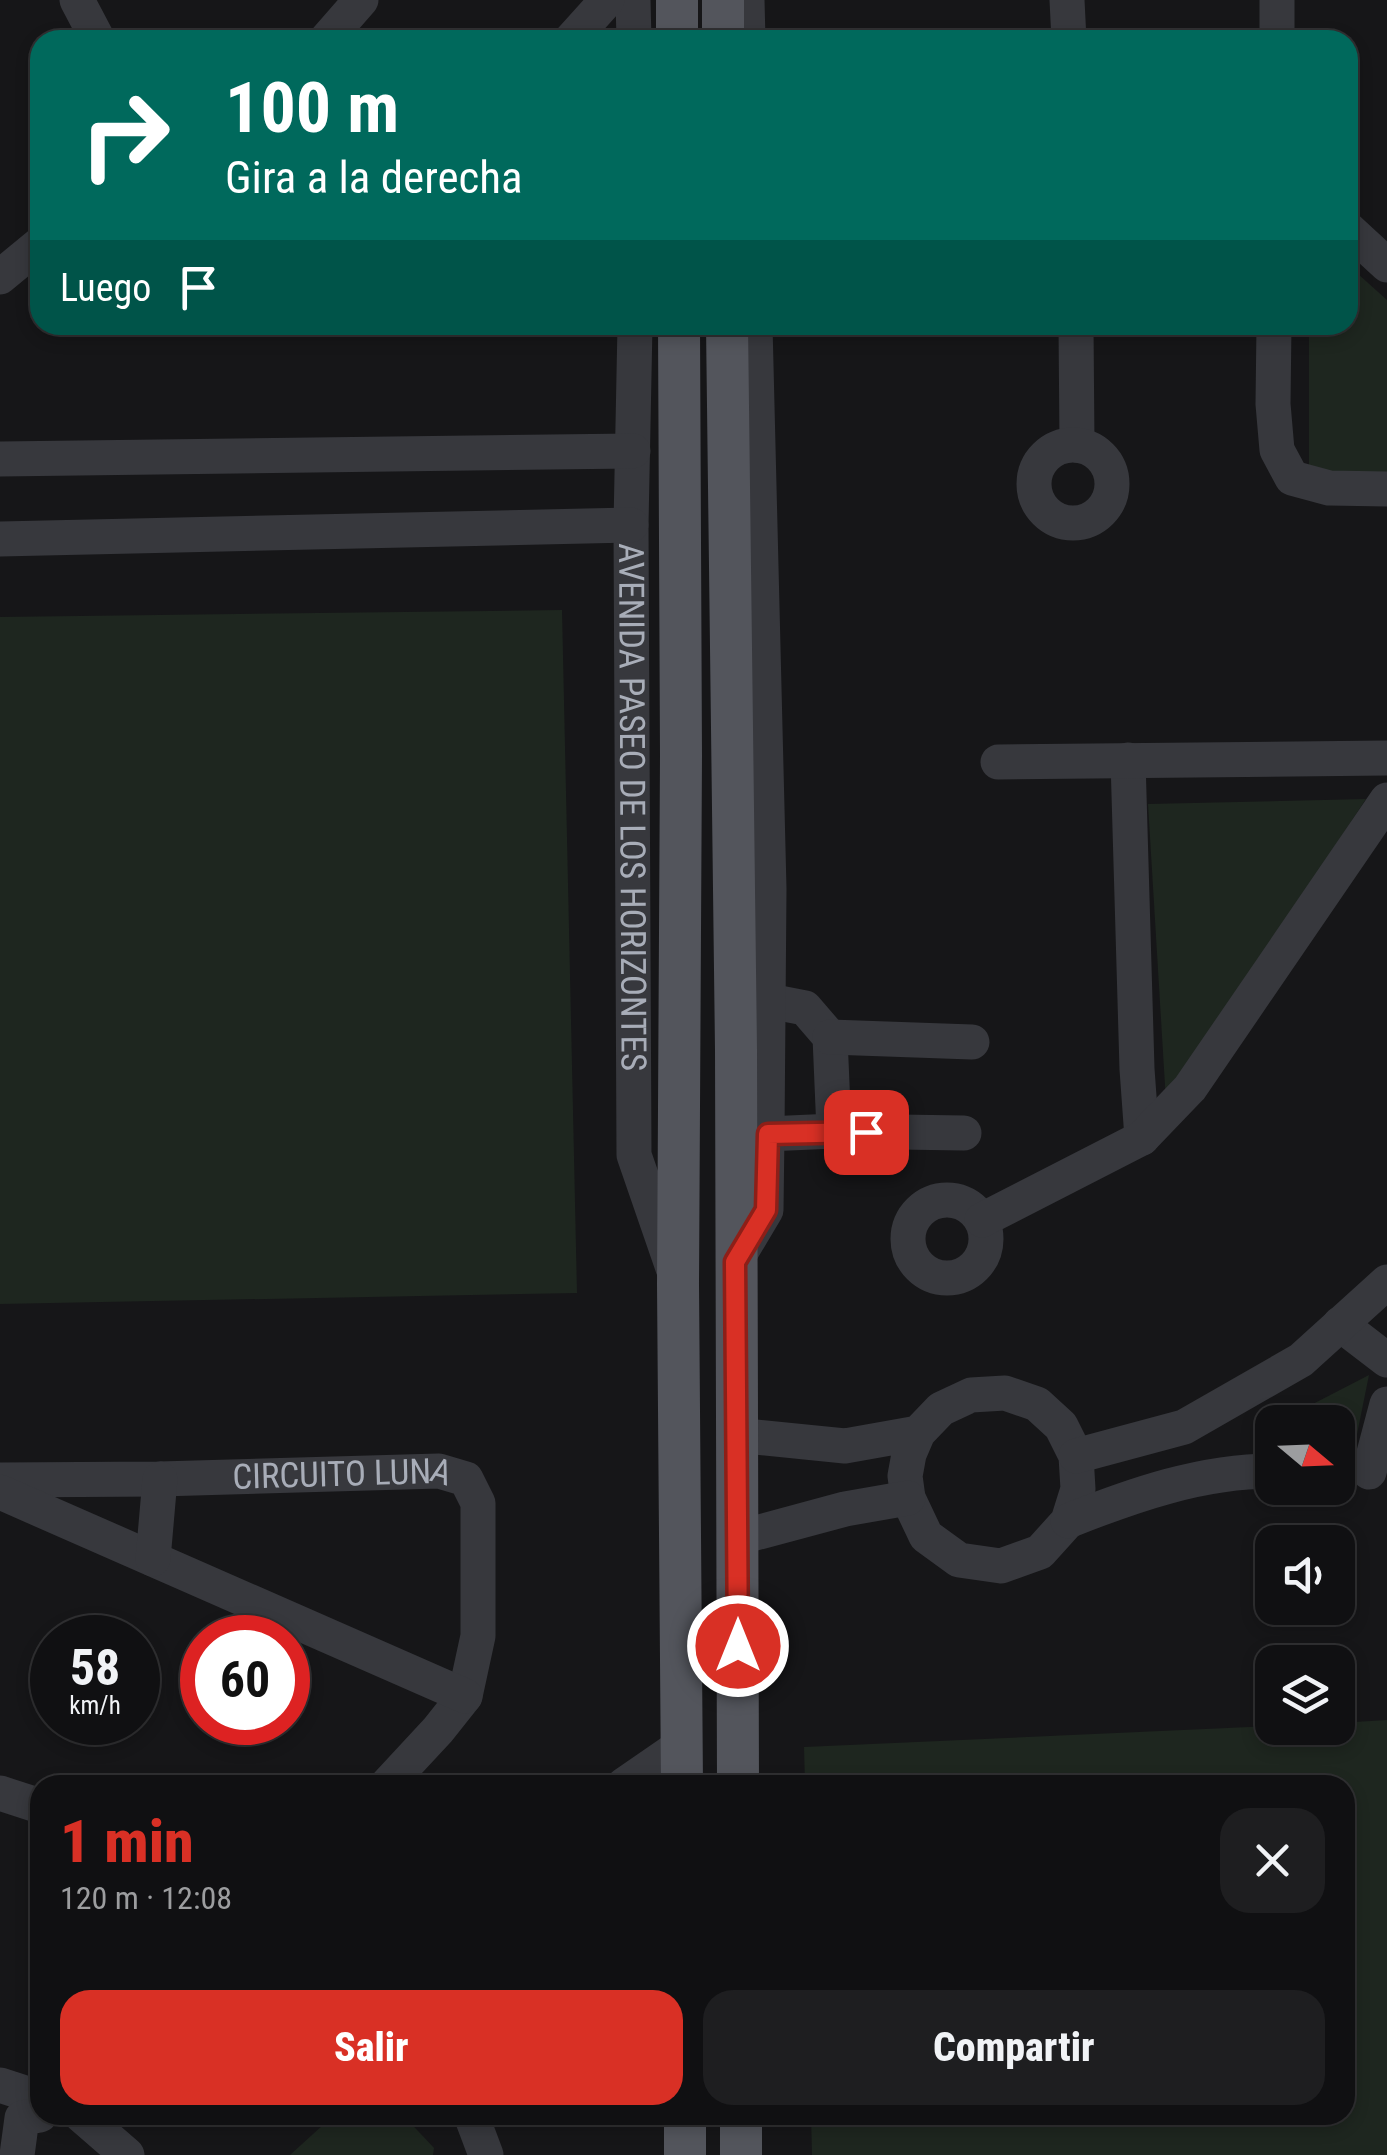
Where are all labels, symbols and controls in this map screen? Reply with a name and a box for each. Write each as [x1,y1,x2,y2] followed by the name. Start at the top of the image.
[225,67,399,149] text: 100 m
[60,70,190,200] icon: right
[225,151,523,204] text: Gira a la derecha
[171,260,226,315] icon: arrive
[60,266,151,310] text: Luego
[611,543,654,1071] street label: AVENIDA PASEO DE LOS HORIZONTES
[824,1090,909,1175] pin
[839,1105,894,1160] icon: arrive
[1255,1405,1355,1505] north arrow
[1255,1405,1355,1745] map controls
[232,1449,457,1497] street label: CIRCUITO LUNA
[1255,1525,1355,1625] button: sound
[686,1594,790,1698] position arrow
[180,1615,310,1745] speed limit sign: 60
[70,1639,120,1697] text: 58
[1255,1645,1355,1745] button: layers
[69,1691,121,1720] text: km/h
[60,1806,194,1877] text: 1 min
[1220,1808,1325,1913] button: close
[60,1879,232,1917] text: 120 m · 12:08
[60,1990,683,2105] button: Salir
[703,1990,1325,2105] button: Compartir

